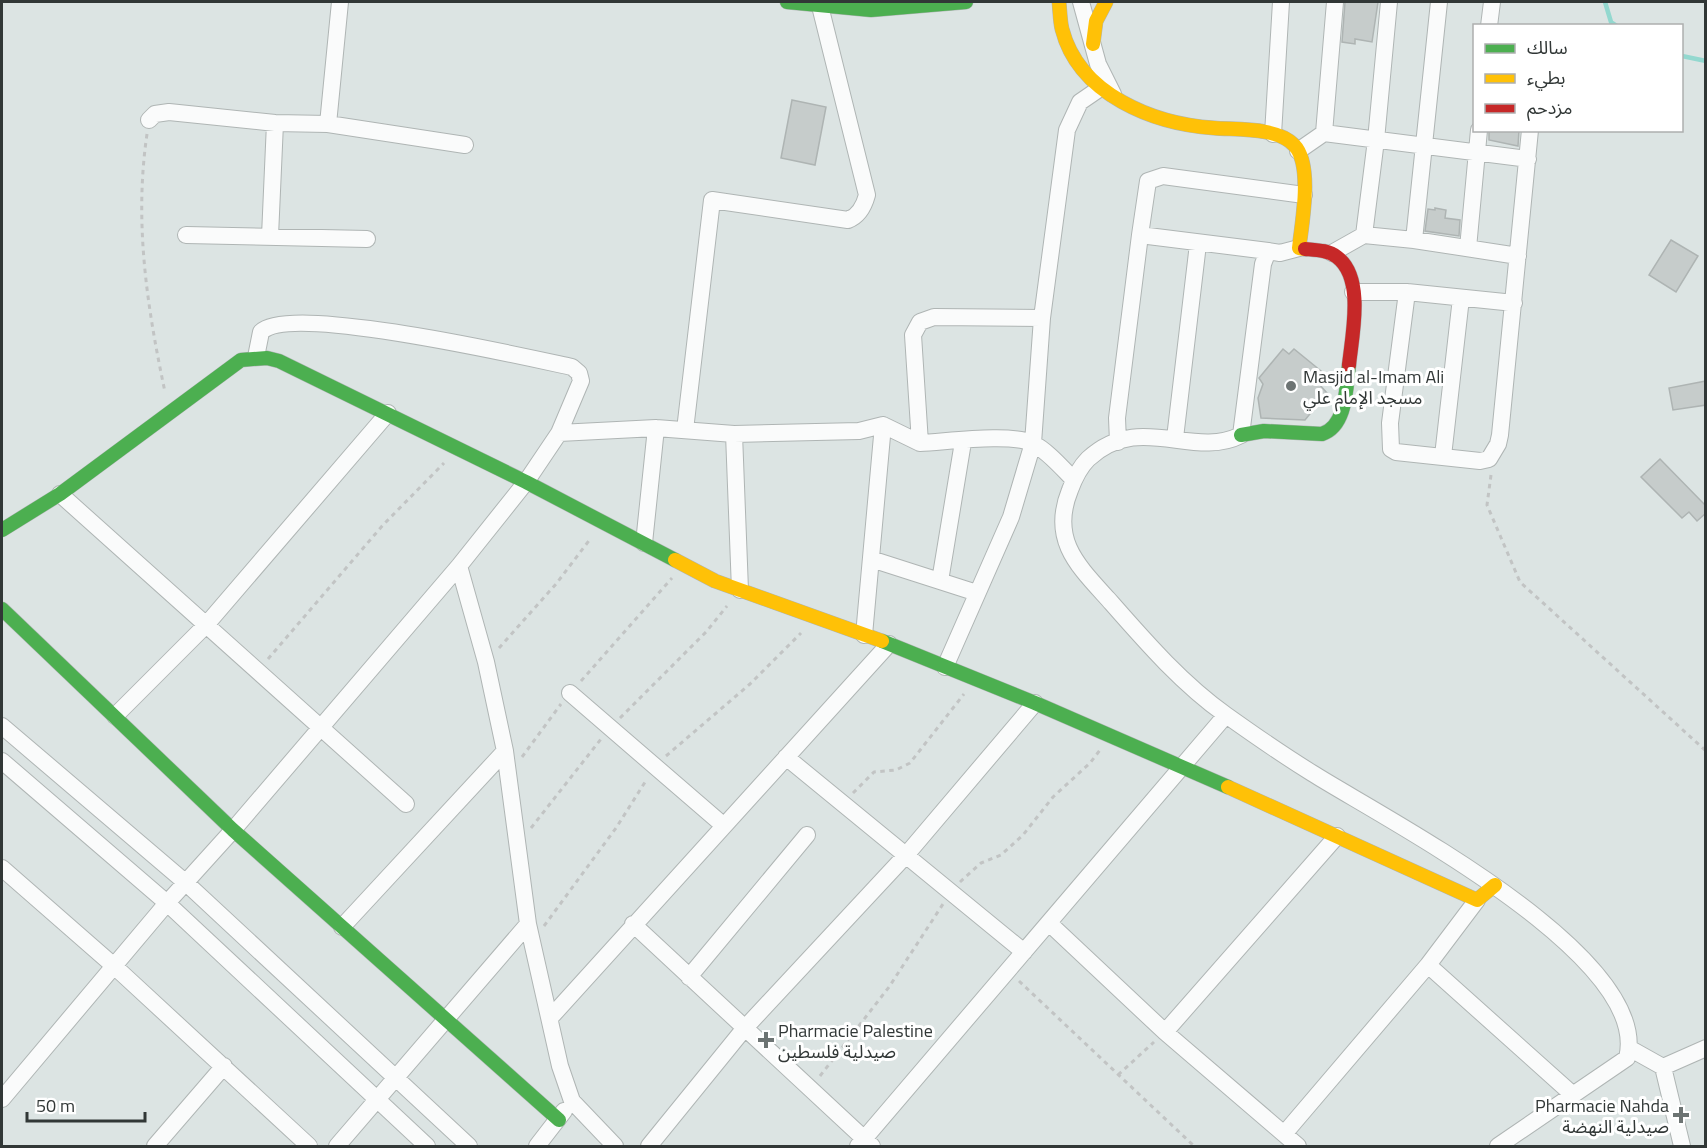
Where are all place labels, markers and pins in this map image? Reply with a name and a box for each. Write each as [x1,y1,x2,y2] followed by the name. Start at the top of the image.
[1303,363,1444,412] place label: Masjid al-Imam Ali مسجد الإمام علي
[1284,379,1298,393] marker: Masjid al-Imam Ali مسجد الإمام علي
[778,1017,933,1065] place label: Pharmacie Palestine صيدلية فلسطين
[759,1033,773,1047] marker: Pharmacie Palestine صيدلية فلسطين
[1535,1092,1669,1140] place label: Pharmacie Nahda صيدلية النهضة
[1674,1108,1688,1122] marker: Pharmacie Nahda صيدلية النهضة

